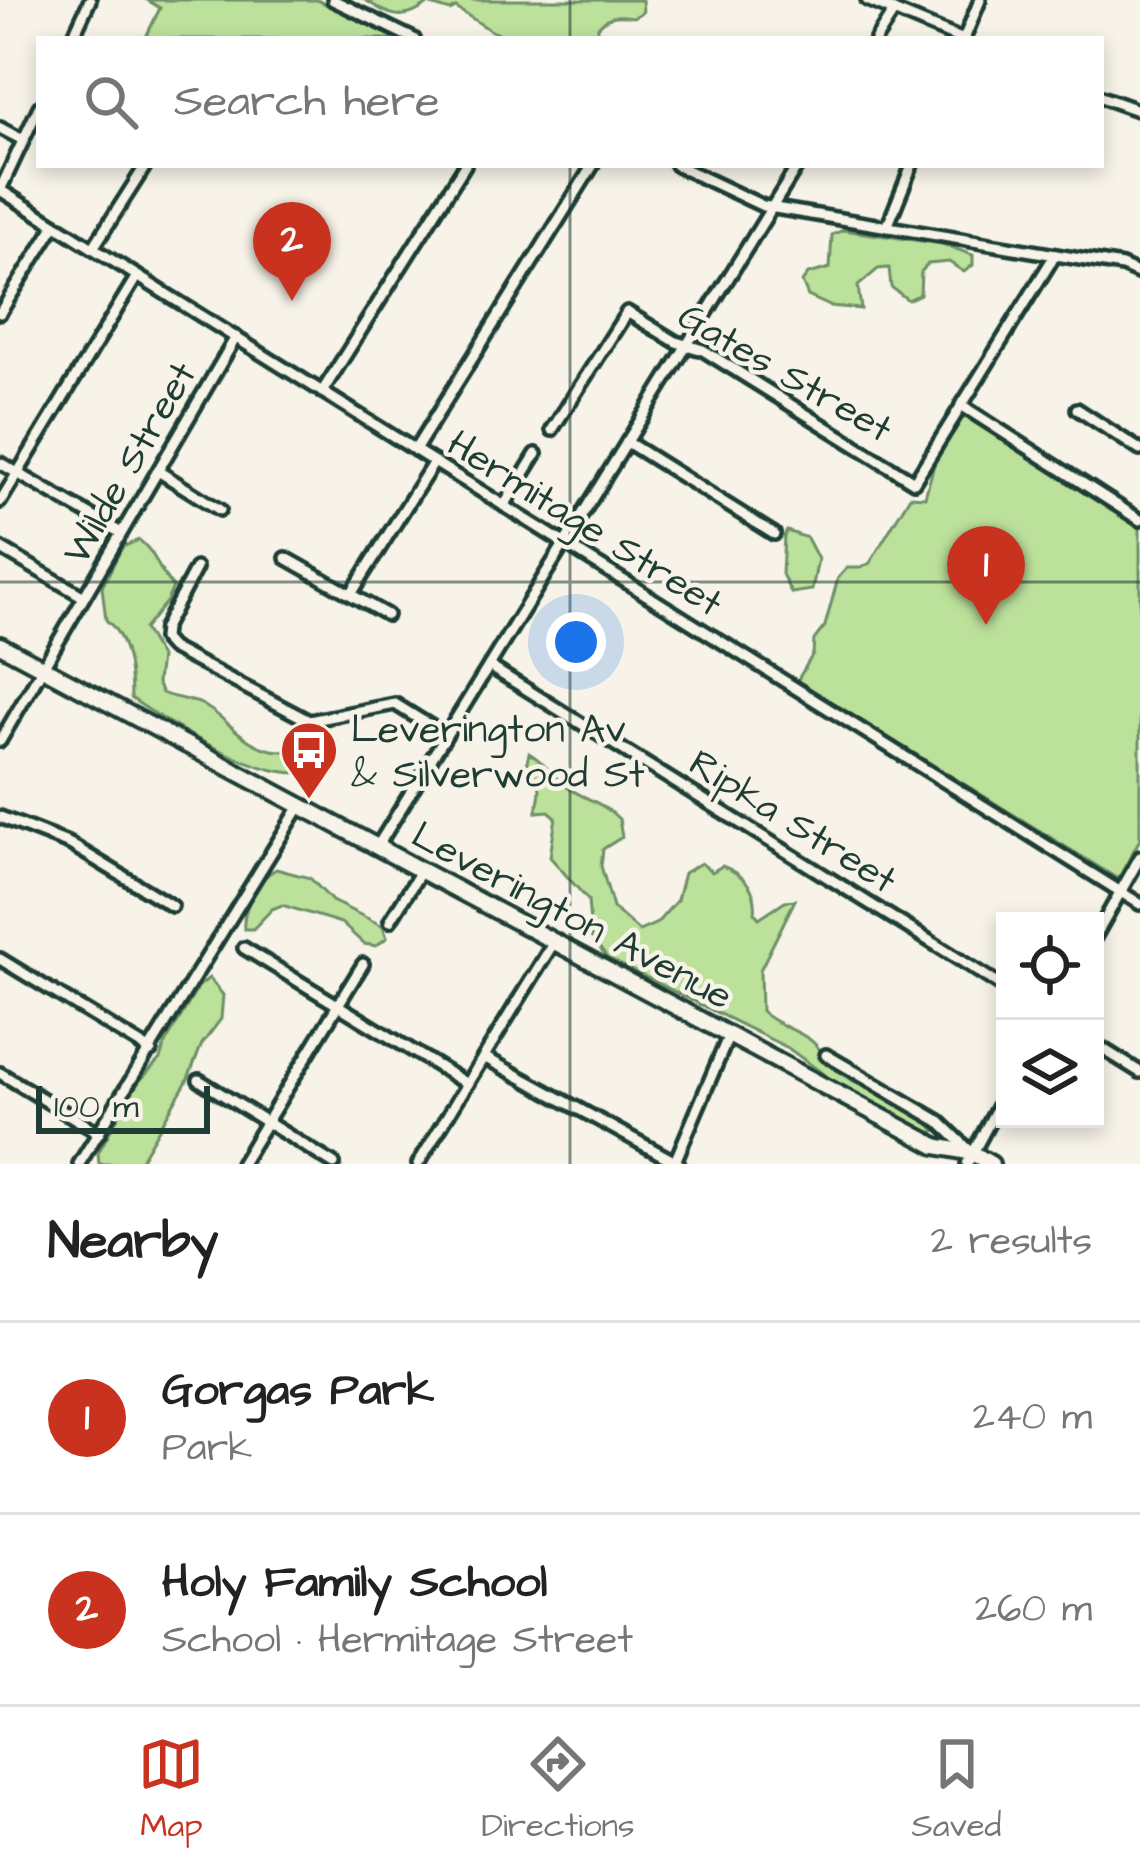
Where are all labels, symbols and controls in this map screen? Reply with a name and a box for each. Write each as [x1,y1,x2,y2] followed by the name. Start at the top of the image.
[36,36,1104,168] search box
[78,69,144,135] icon: search
[174,71,440,133] text: Search here
[253,202,331,301] pin: 2
[667,290,902,457] street label: Gates Street
[51,352,211,575] street label: Wilde Street
[436,418,733,631] street label: Hermitage Street
[947,526,1025,625] pin: 1
[546,612,606,672] your location
[351,704,645,803] place label: Leverington Av & Silverwood St
[278,719,340,801] bus stop icon: Leverington Av & Silverwood St
[678,737,907,908] street label: Ripka Street
[402,809,741,1024] street label: Leverington Avenue
[996,912,1104,1128] map controls
[996,912,1104,1020] button: locate
[996,1020,1104,1128] button: layers
[36,1080,210,1133] scale bar
[54,1084,139,1130] text: 100 m
[48,1207,218,1278] text: Nearby
[931,1215,1092,1269] text: 2 results
[162,1360,434,1422] text: Gorgas Park
[85,1391,90,1445] text: 1
[973,1391,1092,1445] text: 240 m
[162,1422,252,1476] text: Park
[162,1552,547,1614] text: Holy Family School
[76,1583,98,1637] text: 2
[975,1583,1092,1637] text: 260 m
[162,1614,633,1668] text: School · Hermitage Street
[138,1731,204,1849] tab: Map
[481,1731,635,1849] tab: Directions
[912,1731,1002,1849] tab: Saved

